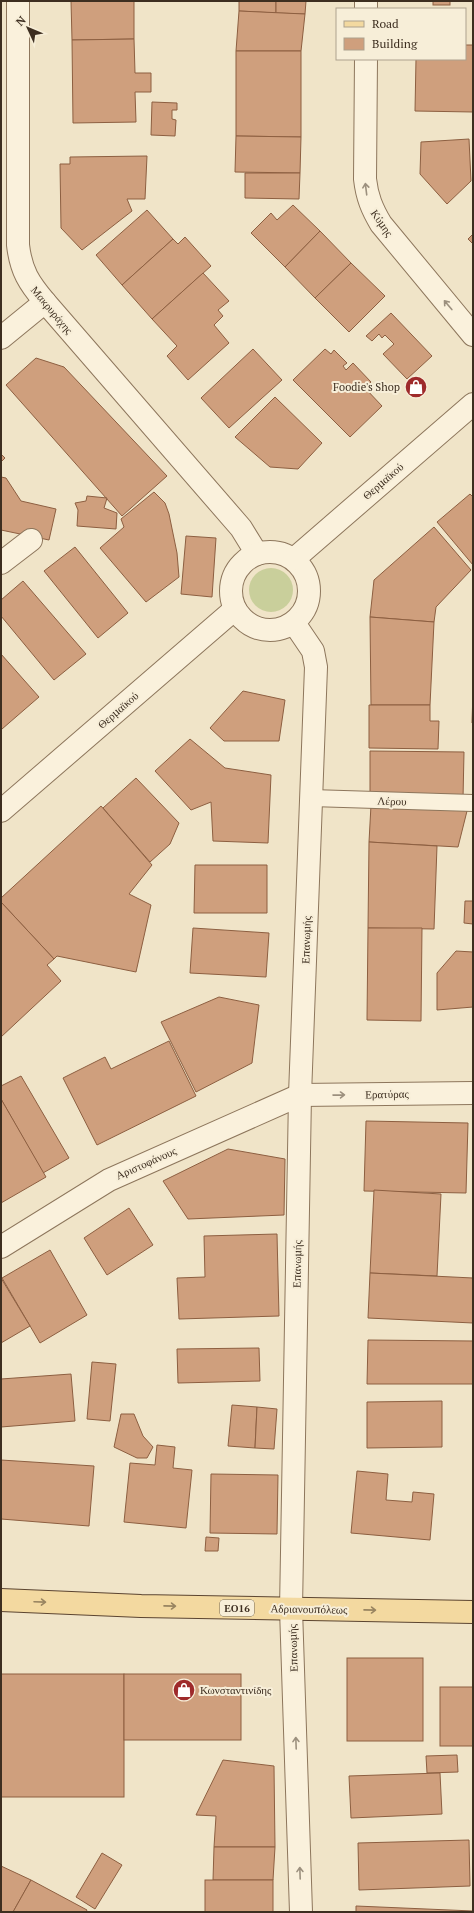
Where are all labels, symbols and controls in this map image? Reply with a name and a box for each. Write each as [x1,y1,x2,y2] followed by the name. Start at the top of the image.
[8,8,48,48] north arrow
[336,8,466,60] legend
[13,13,29,29] text: N
[372,16,399,31] text: Road
[372,36,418,51] text: Building
[362,183,370,196] one-way arrow
[368,207,397,240] street label: Κύμης
[28,283,77,337] street label: Μακρυράχης
[444,300,453,311] one-way arrow
[403,374,429,400] shop icon: Foodie's Shop
[333,380,400,394] place label: Foodie's Shop
[360,459,407,502] street label: Θερμαϊκού
[95,688,142,731] street label: Θερμαϊκού
[377,793,407,809] street label: Λέρου
[298,915,314,964] street label: Επανωμής
[365,1087,409,1101] street label: Ερατύρας
[332,1091,345,1099] one-way arrow
[114,1143,179,1183] street label: Αριστοφάνους
[290,1239,304,1288] street label: Επανωμής
[33,1599,46,1606] one-way arrow
[220,1600,254,1616] road number: ΕΟ16
[270,1601,348,1617] street label: Αδριανουπόλεως
[163,1602,176,1610] one-way arrow
[363,1606,376,1614] one-way arrow
[285,1623,301,1672] street label: Επανωμής
[171,1677,197,1703] shop icon: Κωνσταντινίδης
[200,1683,272,1697] place label: Κωνσταντινίδης
[292,1737,300,1750] one-way arrow
[296,1867,304,1880] one-way arrow

